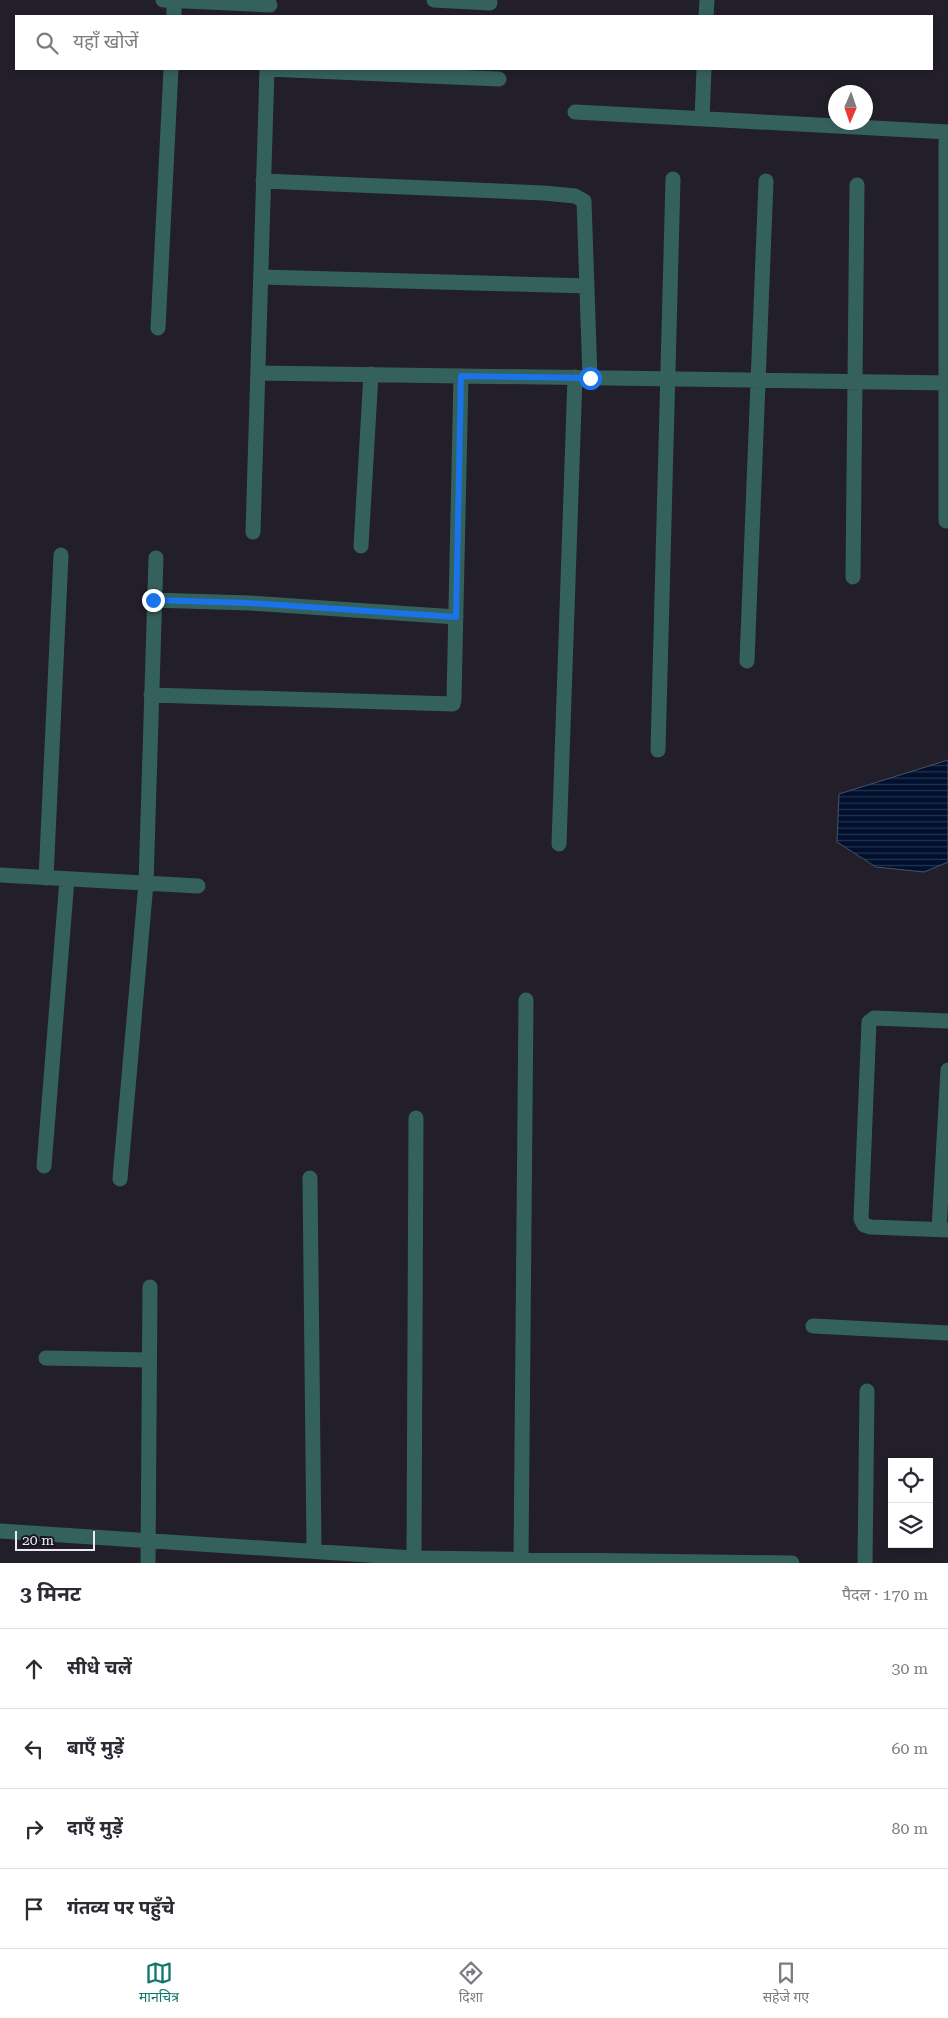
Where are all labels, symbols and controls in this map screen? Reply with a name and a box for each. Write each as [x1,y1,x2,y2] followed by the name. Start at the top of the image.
[15,15,933,70] search box
[33,29,61,57] icon: search
[73,30,138,53] text: यहाँ खोजें
[828,85,873,130] north arrow
[579,367,602,390] route start
[142,589,165,612] route end
[888,1458,933,1548] map controls
[888,1458,933,1503] button: locate
[888,1503,933,1548] button: layers
[15,1528,95,1551] scale bar
[22,1532,54,1548] text: 20 m
[20,1582,81,1606] text: 3 मिनट
[842,1585,928,1604] text: पैदल · 170 m
[20,1655,48,1683] icon: ahead
[67,1656,132,1679] text: सीधे चलें
[891,1659,928,1678] text: 30 m
[20,1735,48,1763] icon: left
[67,1736,124,1759] text: बाएँ मुड़ें
[891,1739,928,1758] text: 60 m
[20,1815,48,1843] icon: right
[67,1816,123,1839] text: दाएँ मुड़ें
[891,1819,928,1838] text: 80 m
[20,1895,48,1923] icon: arrive
[67,1896,174,1919] text: गंतव्य पर पहुँचे
[139,1959,179,2008] tab: मानचित्र
[457,1959,485,2008] tab: दिशा
[763,1959,809,2008] tab: सहेजे गए

